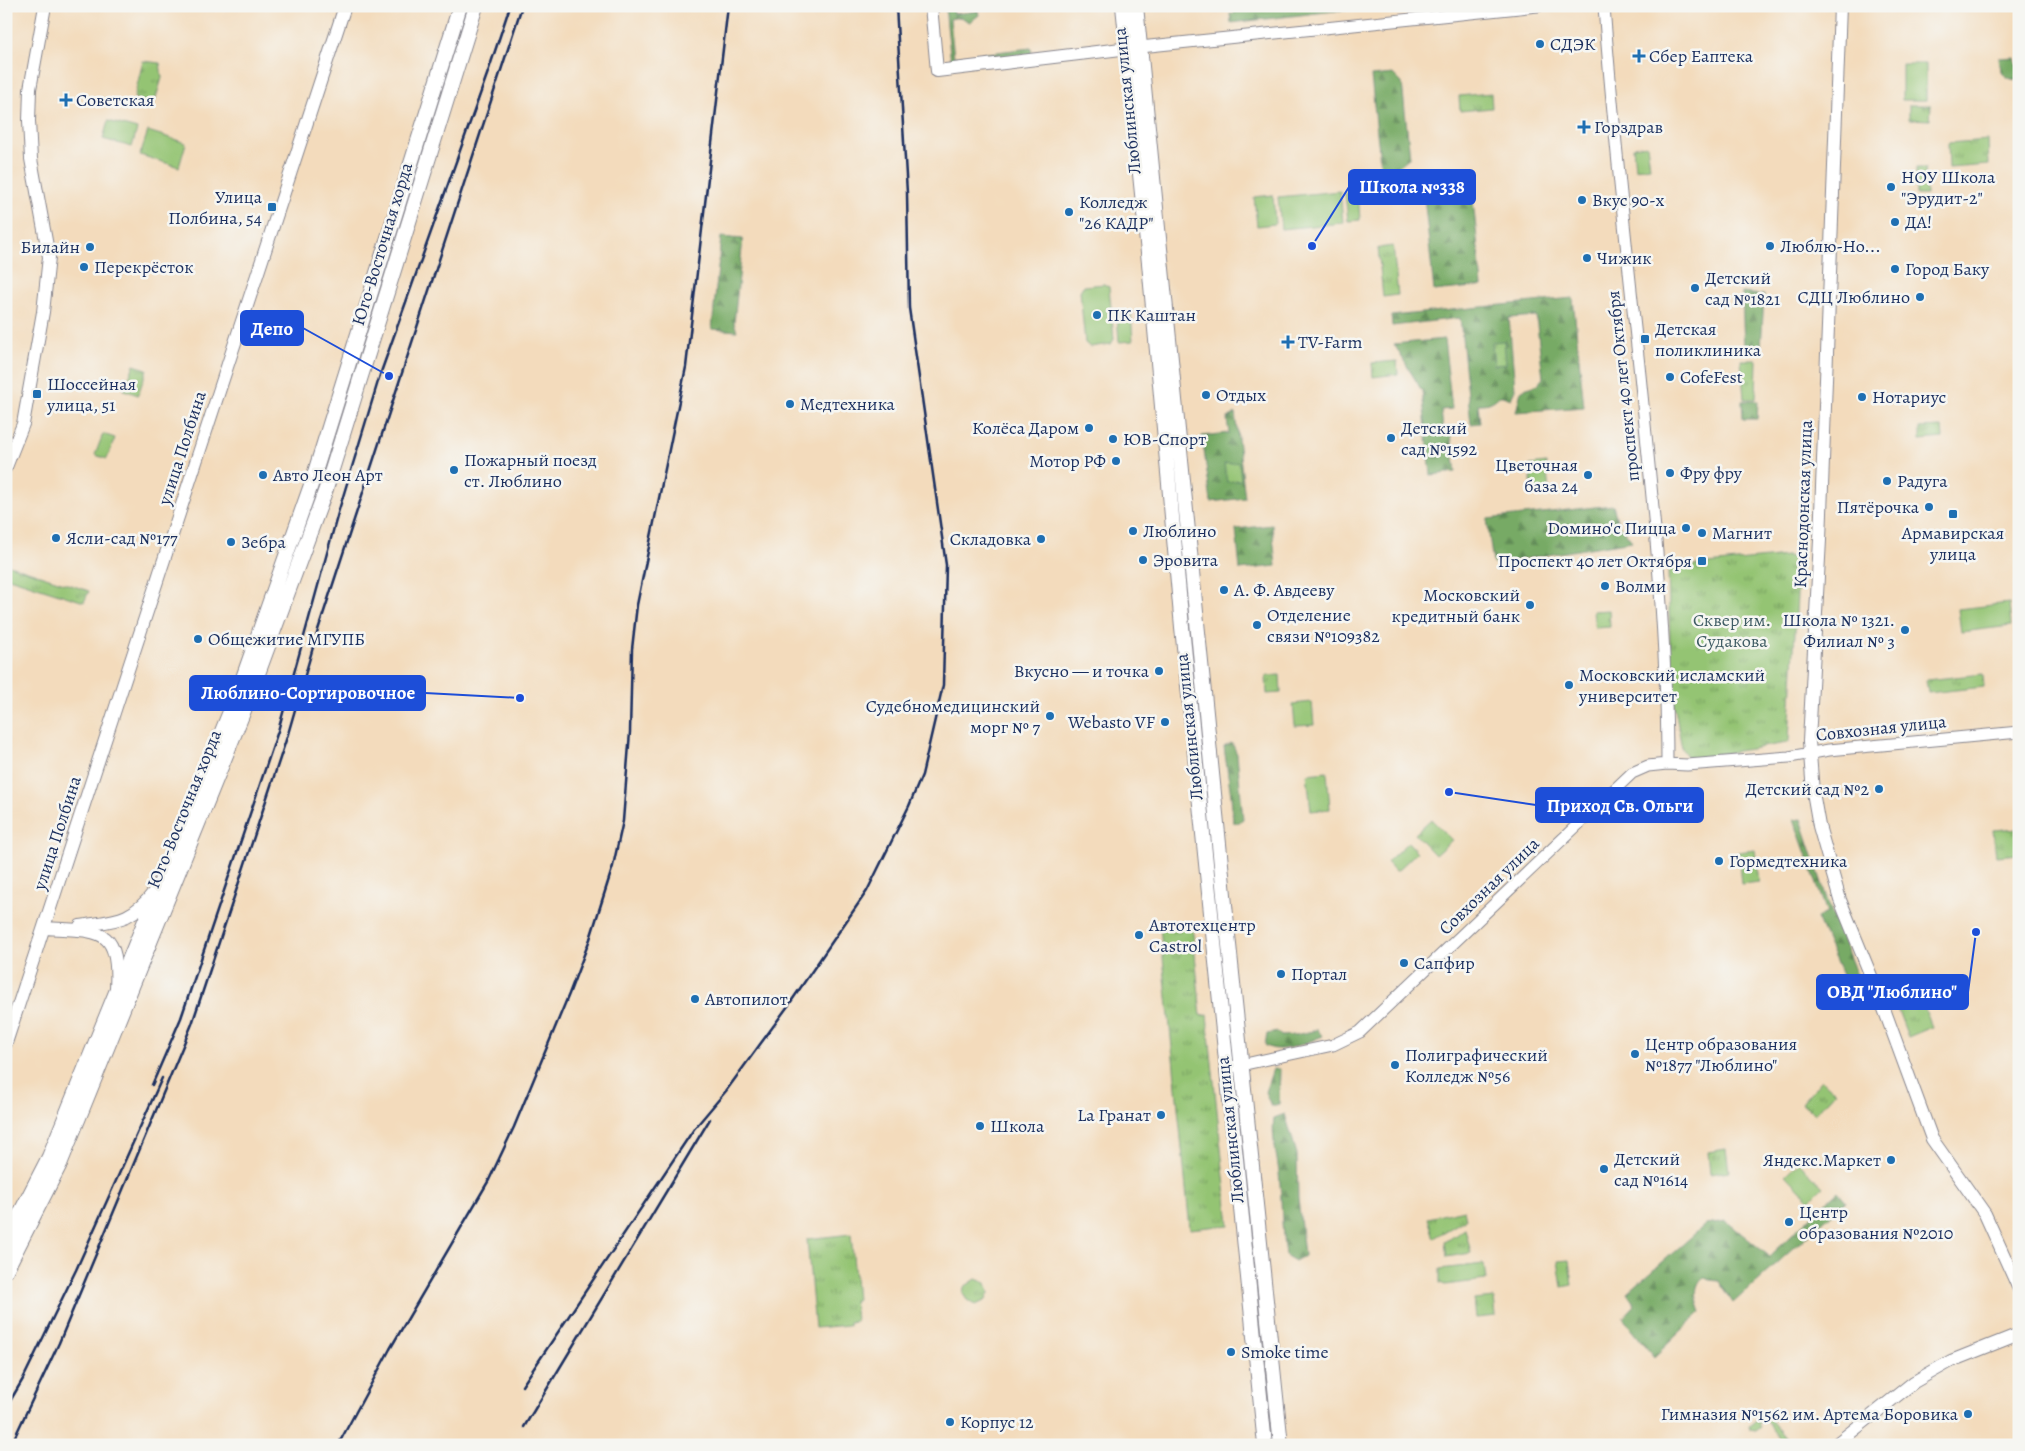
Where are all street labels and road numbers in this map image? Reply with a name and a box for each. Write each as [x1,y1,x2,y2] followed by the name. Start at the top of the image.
[1107,26,1147,176] street label: Люблинская улица
[346,159,418,328] street label: Юго-Восточная хорда
[1601,289,1645,483] street label: проспект 40 лет Октября
[152,387,212,509] street label: улица Полбина
[1788,419,1818,588] street label: Краснодонская улица
[1169,652,1209,802] street label: Люблинская улица
[1815,709,1948,747] street label: Совхозная улица
[141,725,227,892] street label: Юго-Восточная хорда
[27,772,87,894] street label: улица Полбина
[1434,831,1545,940] street label: Совхозная улица
[1210,1055,1250,1205] street label: Люблинская улица

